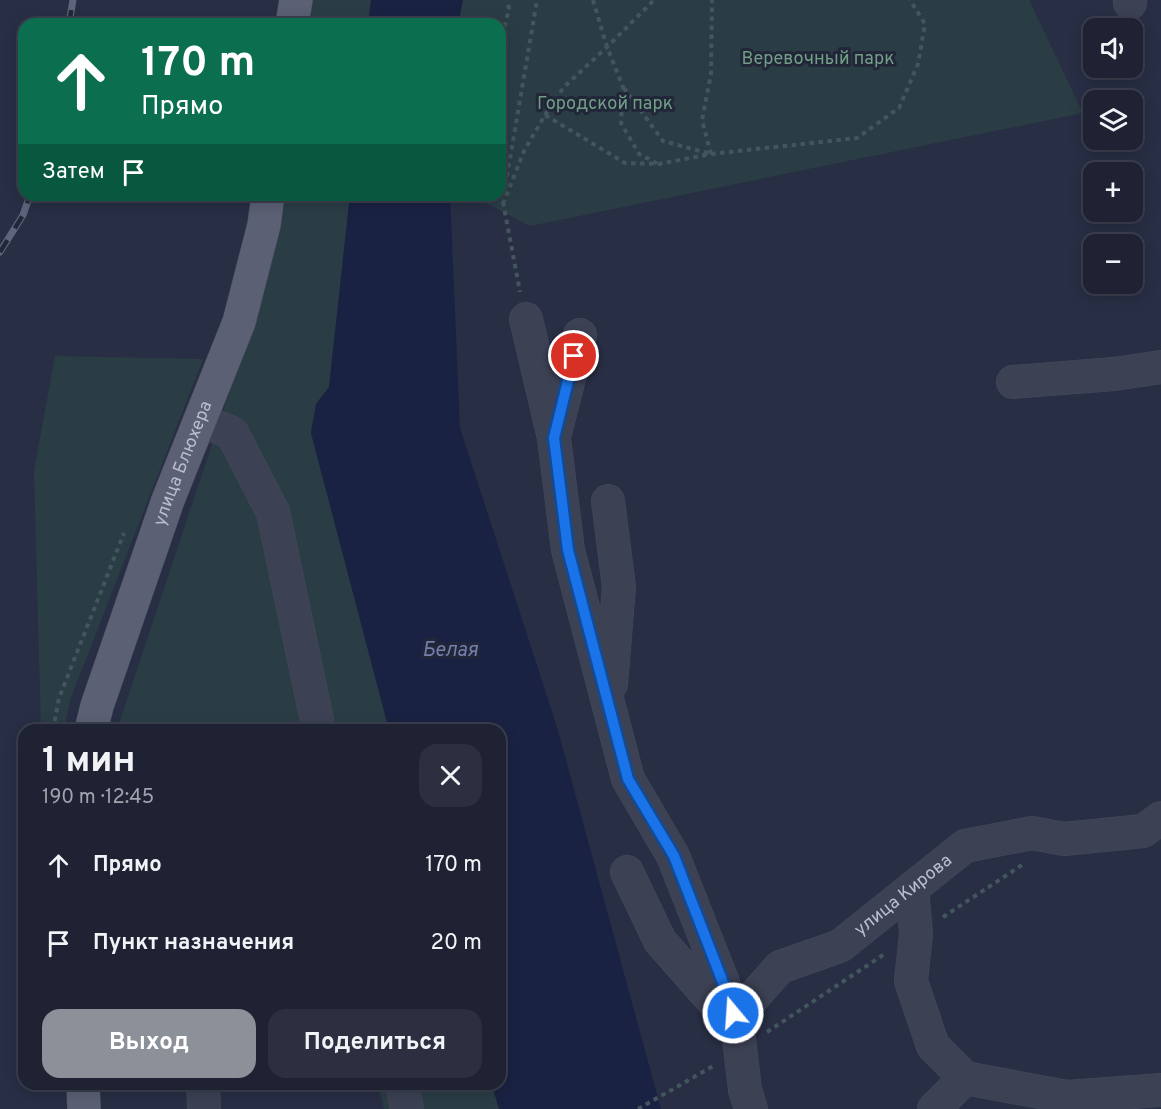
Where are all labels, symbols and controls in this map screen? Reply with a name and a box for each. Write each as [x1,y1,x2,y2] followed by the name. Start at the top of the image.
[1083,18,1143,294] map controls
[1083,18,1143,78] button: sound
[141,38,255,91] text: 170 m
[42,42,120,120] icon: ahead
[742,48,894,71] park label: Веревочный парк
[141,90,223,124] text: Прямо
[1083,90,1143,150] button: layers
[537,93,673,116] park label: Городской парк
[117,156,150,189] icon: arrive
[42,159,105,186] text: Затем
[1083,162,1143,222] button: +
[1083,234,1143,294] button: −
[548,330,599,381] pin
[557,339,590,372] icon: arrive
[148,398,218,529] street label: улица Блюхера
[422,638,478,664] water label: Белая
[42,739,136,785] text: 1 мин
[419,744,482,807] button: close
[42,785,154,811] text: 190 m · 12:45
[42,849,75,882] icon: ahead
[850,849,957,941] street label: улица Кирова
[93,852,162,879] text: Прямо
[425,852,482,879] text: 170 m
[42,927,75,960] icon: arrive
[93,930,294,957] text: Пункт назначения
[431,930,482,957] text: 20 m
[701,981,765,1045] position arrow
[42,1009,256,1078] button: Выход
[268,1009,482,1078] button: Поделиться

